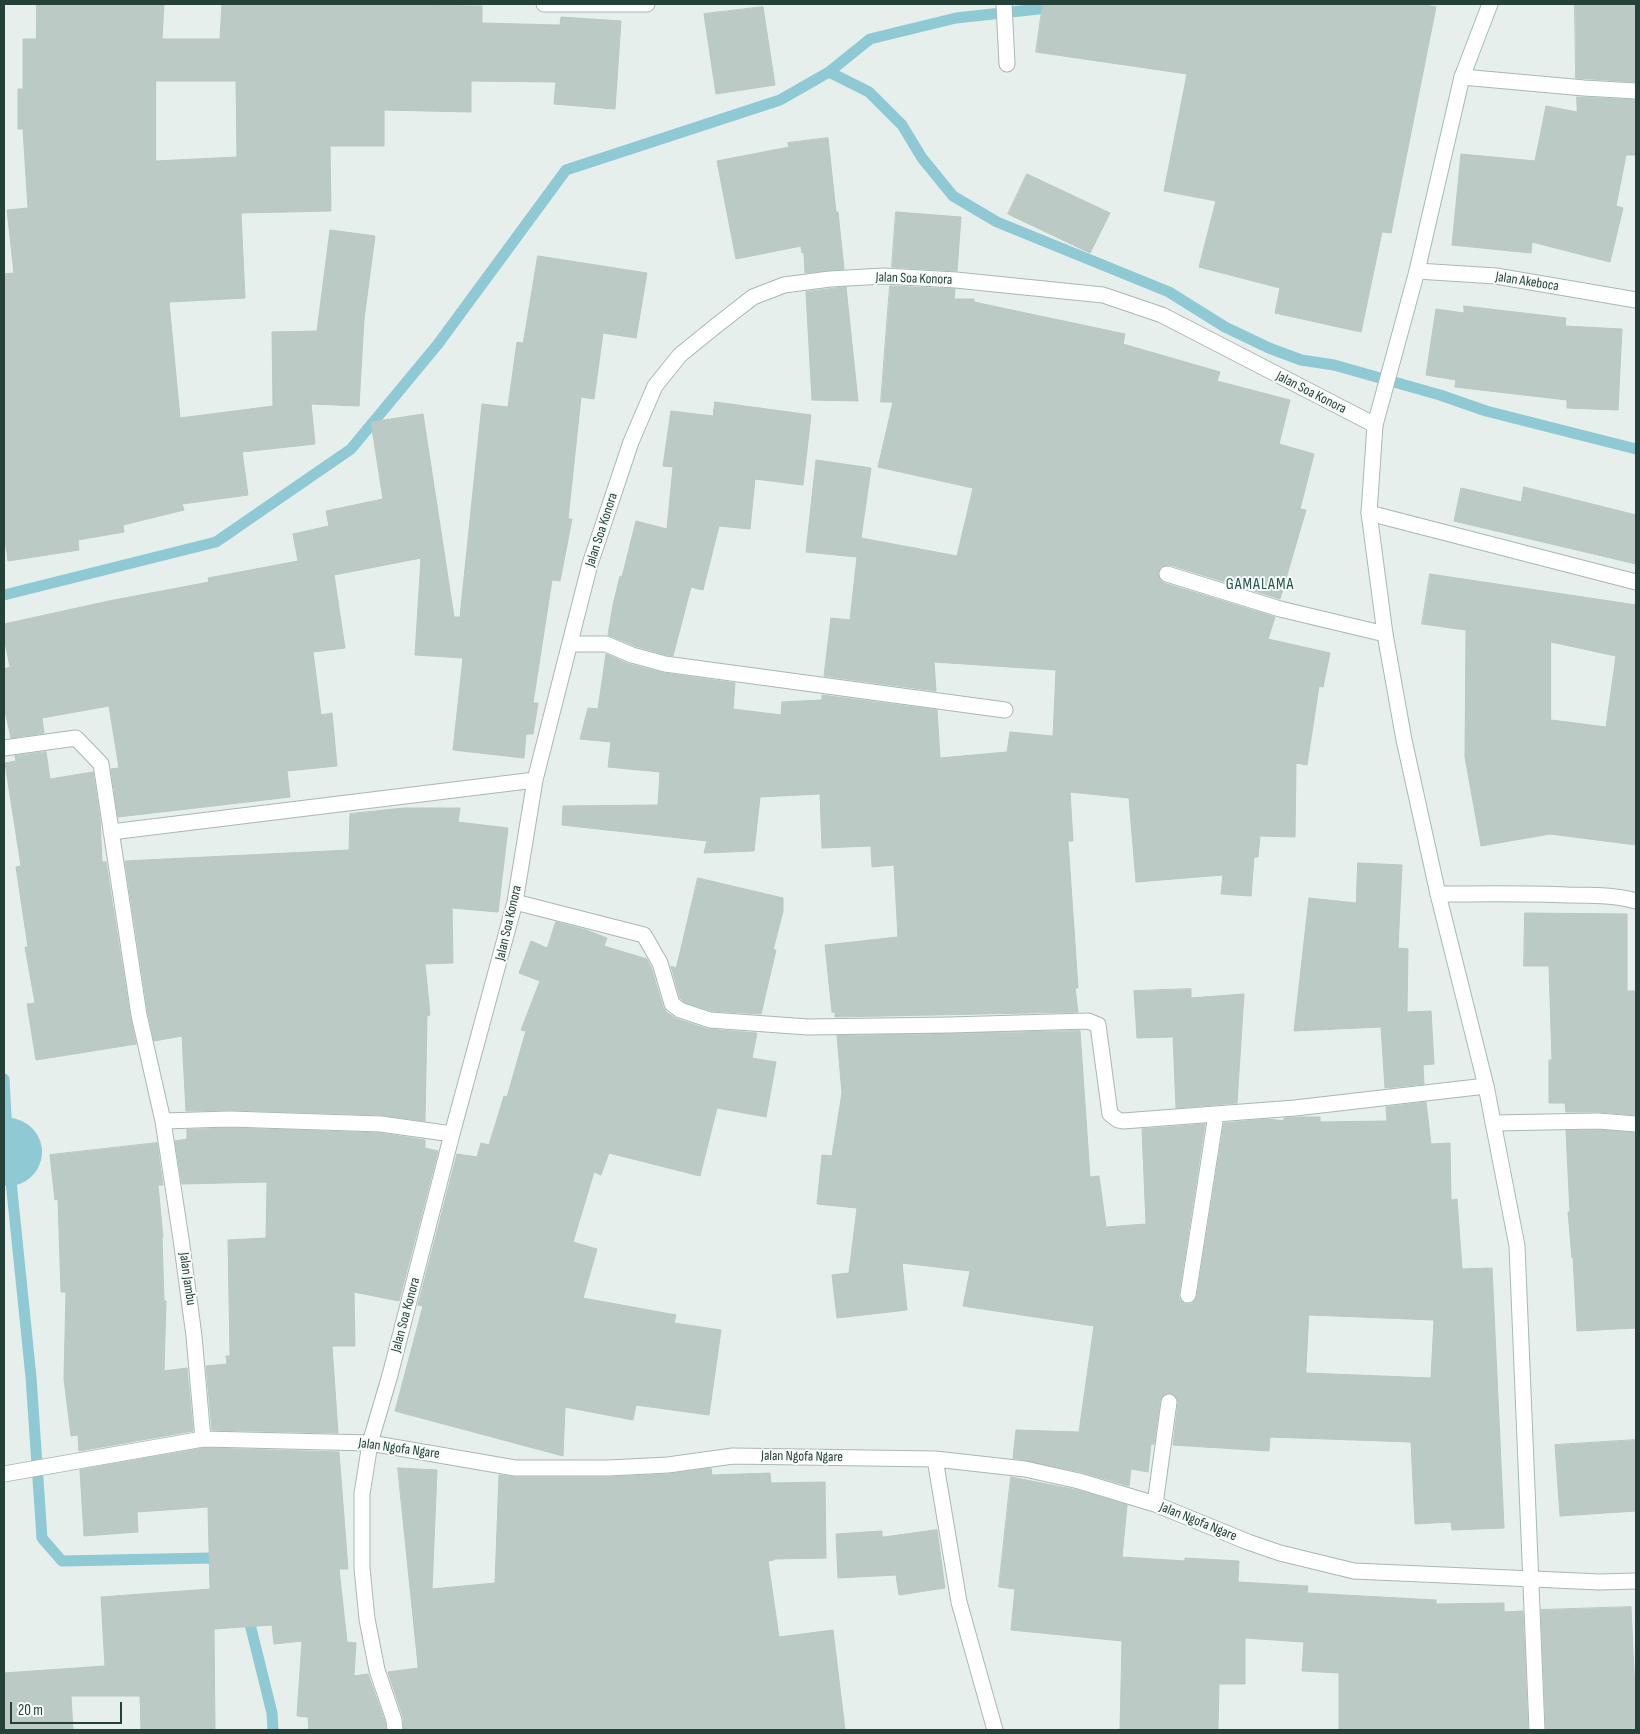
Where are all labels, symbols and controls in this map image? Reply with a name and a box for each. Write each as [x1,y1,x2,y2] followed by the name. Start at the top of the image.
[875,269,953,289] street label: Jalan Soa Konora
[1494,269,1560,295] street label: Jalan Akeboca
[1273,368,1349,418] street label: Jalan Soa Konora
[582,491,622,569] street label: Jalan Soa Konora
[1225,575,1295,595] district label: GAMALAMA
[492,884,526,962] street label: Jalan Soa Konora
[175,1251,199,1307] street label: Jalan Jambu
[388,1276,424,1354] street label: Jalan Soa Konora
[357,1435,441,1463] street label: Jalan Ngofa Ngare
[761,1448,843,1466] street label: Jalan Ngofa Ngare
[1157,1499,1239,1545] street label: Jalan Ngofa Ngare
[12,1692,125,1724] scale bar
[18,1701,43,1720] text: 20 m

